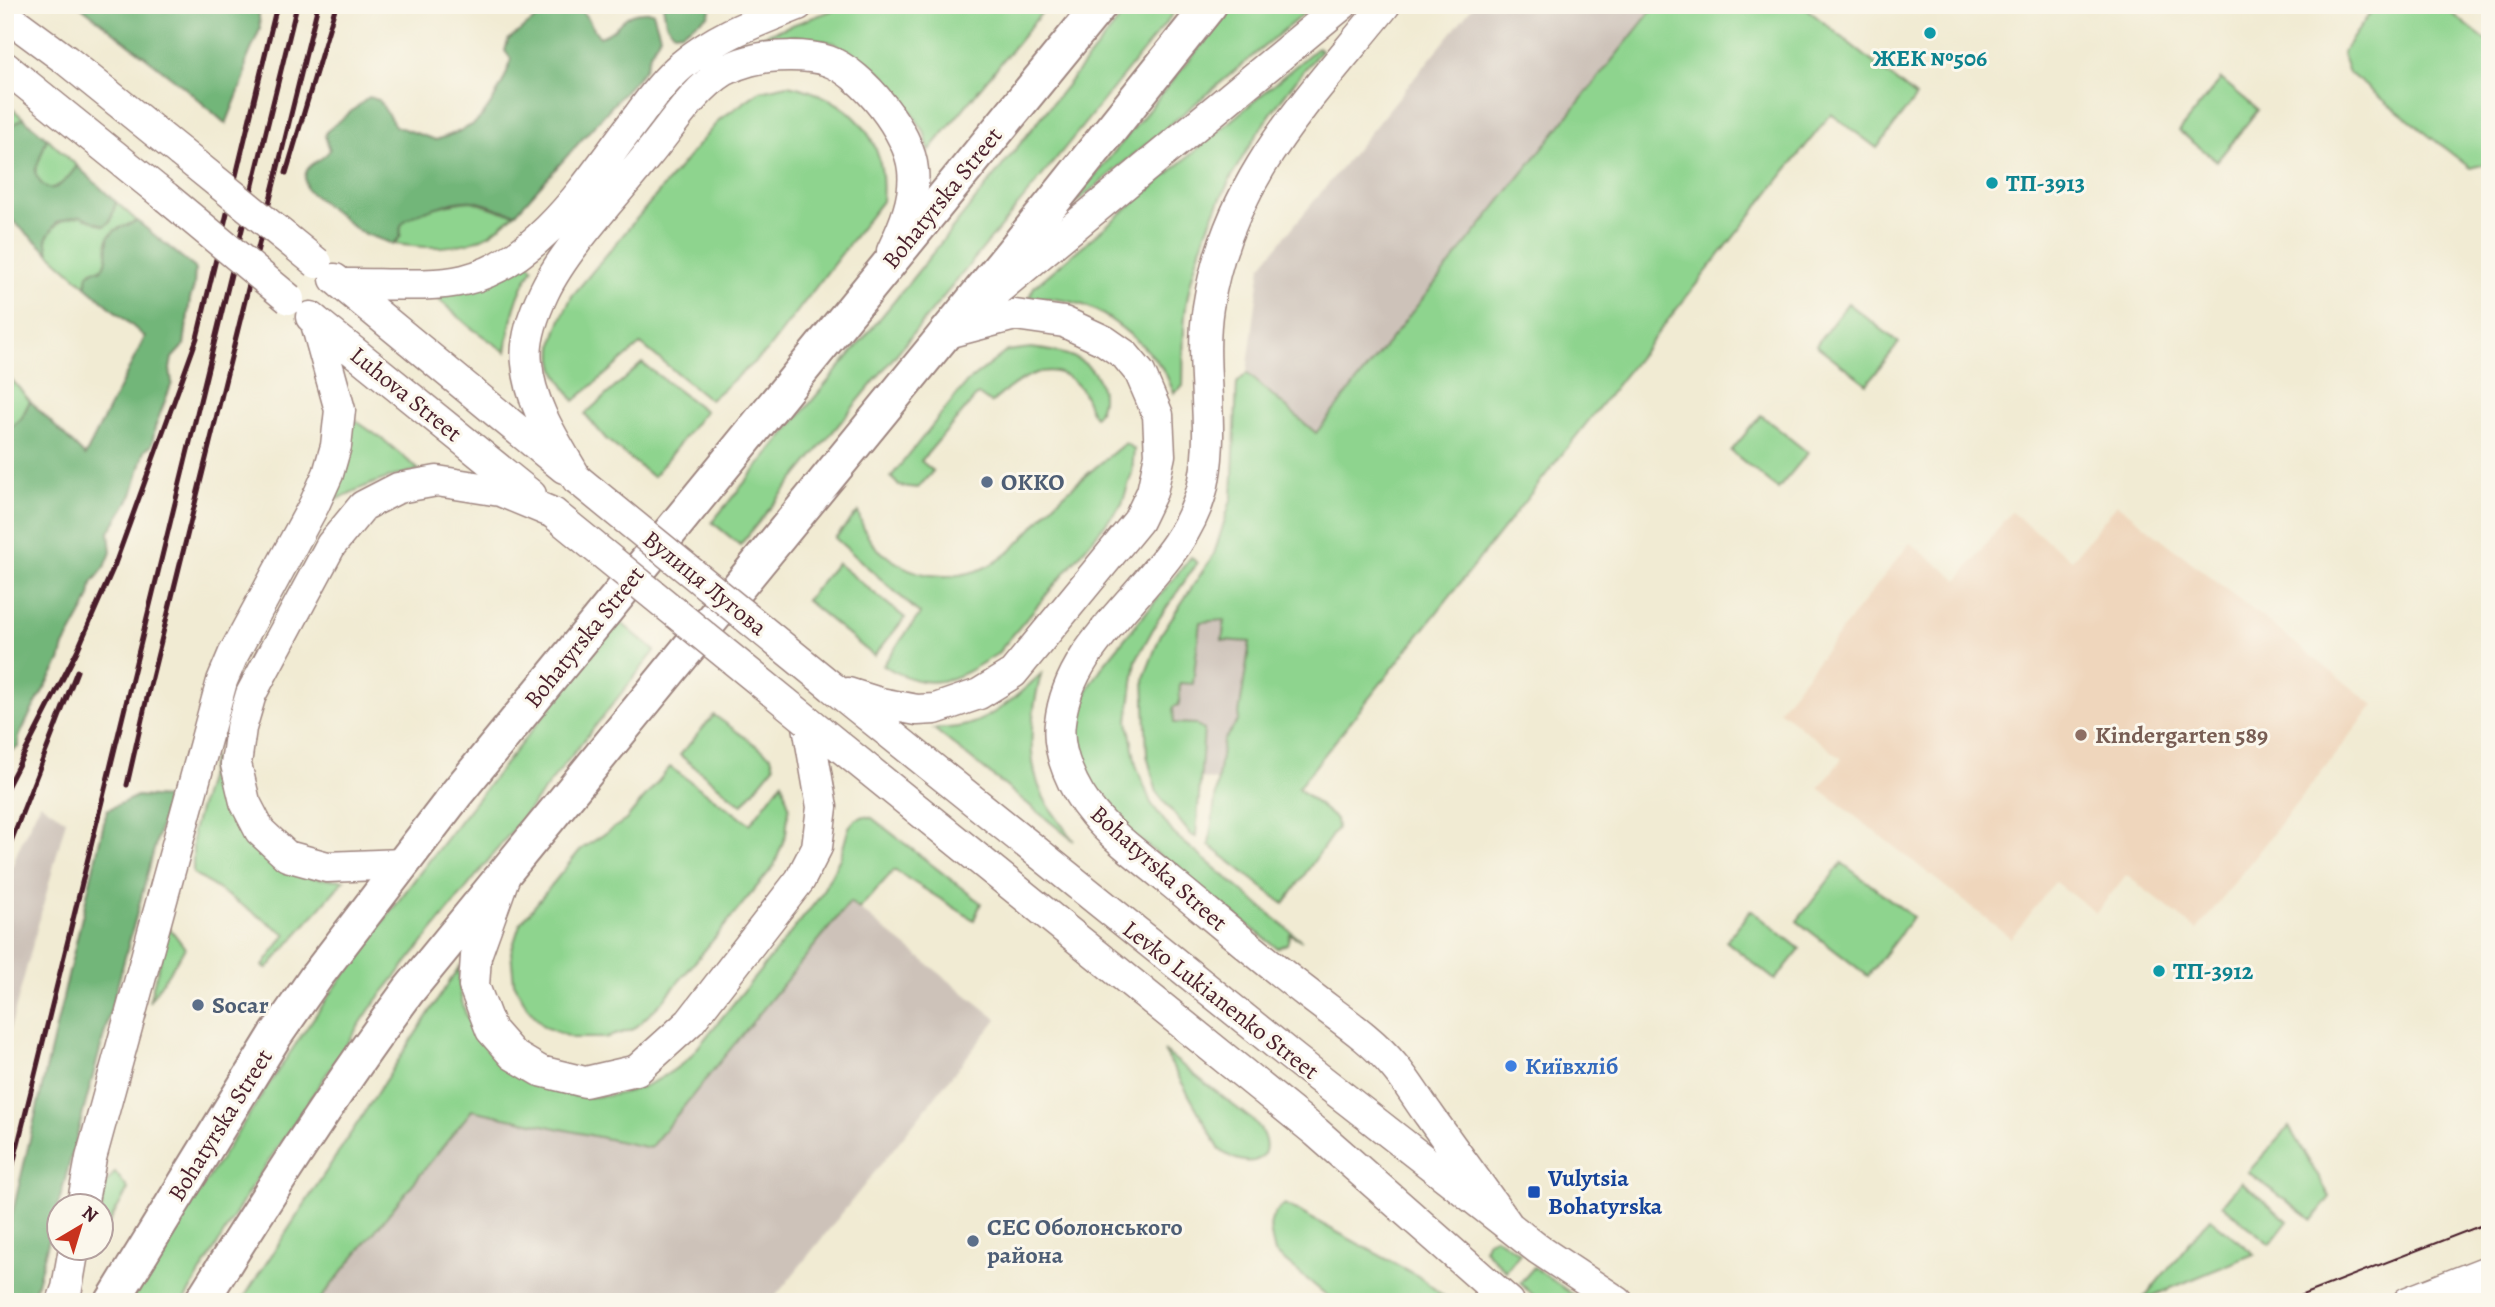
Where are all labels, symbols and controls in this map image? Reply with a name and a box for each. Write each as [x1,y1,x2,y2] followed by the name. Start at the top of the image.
[1922,25,1938,41] marker: ЖЕК №506
[1873,42,1987,74] place label: ЖЕК №506
[875,120,1009,276] street label: Bohatyrska Street
[2006,167,2085,199] place label: ТП-3913
[1984,175,2000,191] marker: ТП-3913
[344,339,468,449] street label: Luhova Street
[1001,466,1065,498] place label: OKKO
[979,474,995,490] marker: OKKO
[636,523,774,643] street label: Вулиця Лугова
[517,559,651,715] street label: Bohatyrska Street
[2095,719,2268,751] place label: Kindergarten 589
[2073,727,2089,743] marker: Kindergarten 589
[1084,798,1234,938] street label: Bohatyrska Street
[1116,913,1326,1087] street label: Levko Lukianenko Street
[2173,955,2254,987] place label: ТП-3912
[2151,963,2167,979] marker: ТП-3912
[212,989,269,1021] place label: Socar
[190,997,206,1013] marker: Socar
[160,1043,280,1207] street label: Bohatyrska Street
[1525,1050,1618,1082] place label: Київхліб
[1503,1058,1519,1074] marker: Київхліб
[1547,1162,1663,1222] place label: Vulytsia Bohatyrska
[1526,1184,1542,1200] marker: Vulytsia Bohatyrska
[46,1192,116,1262] north arrow
[76,1200,103,1229] text: N
[987,1211,1183,1271] place label: СЕС Оболонського района
[965,1233,981,1249] marker: СЕС Оболонського района

